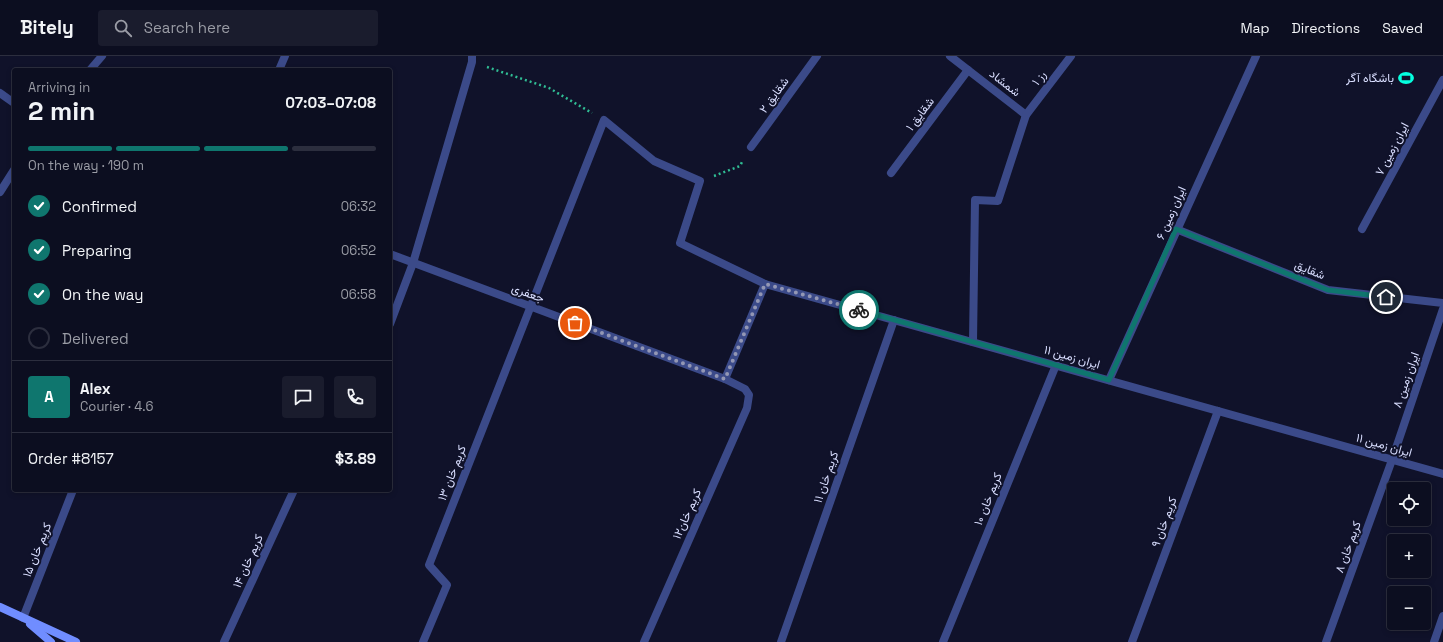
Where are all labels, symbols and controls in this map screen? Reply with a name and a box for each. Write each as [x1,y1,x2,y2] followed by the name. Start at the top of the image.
[98,10,378,46] search box
[20,15,74,40] text: Bitely
[112,17,134,39] icon: search
[144,18,230,37] text: Search here
[1240,19,1270,37] text: Map
[1292,19,1360,37] text: Directions
[1382,19,1423,37] text: Saved
[986,66,1024,100] street label: شمشاد
[1028,67,1050,89] street label: رز ۱
[1397,69,1415,87] sports icon: باشگاه آگر
[1345,70,1394,86] place label: باشگاه آگر
[755,74,793,116] street label: شقایق ۲
[28,79,90,96] text: Arriving in
[285,93,376,112] text: 07:03–07:08
[28,94,95,128] text: 2 min
[902,94,938,134] street label: شقایق ۱
[1371,120,1413,178] street label: ایران زمین ۷
[28,157,144,174] text: On the way · 190 m
[1152,184,1190,242] street label: ایران زمین ۶
[28,195,50,217] icon: check
[62,197,137,216] text: Confirmed
[341,198,376,215] text: 06:32
[28,239,50,261] icon: check
[62,241,132,260] text: Preparing
[341,242,376,259] text: 06:52
[1292,257,1328,283] street label: شقایق
[509,280,547,306] street label: جعفری
[1369,280,1403,314] pin
[28,283,50,305] icon: check
[62,285,143,304] text: On the way
[341,286,376,303] text: 06:58
[1375,286,1397,308] icon: home
[839,290,879,330] courier
[848,299,870,321] icon: bike
[558,306,592,340] pin
[564,312,586,334] icon: bag
[62,329,129,348] text: Delivered
[1042,341,1102,373] street label: ایران زمین ۱۱
[1389,350,1423,410] street label: ایران زمین ۸
[282,376,324,418] button: chat
[334,376,376,418] button: phone
[80,379,111,398] text: Alex
[44,387,54,406] text: A
[80,398,153,415] text: Courier · 4.6
[1354,429,1414,461] street label: ایران زمین ۱۱
[434,443,470,503] street label: کریم خان ۱۳
[28,449,114,468] text: Order #8157
[335,449,376,468] text: $3.89
[810,449,842,505] street label: کریم خان ۱۱
[970,470,1006,528] street label: کریم خان ۱۰
[1387,482,1431,630] map controls
[1387,482,1431,526] button: locate
[669,486,705,542] street label: کریم خان۱۲
[1147,495,1181,549] street label: کریم خان ۹
[1331,519,1365,575] street label: کریم خان ۸
[19,520,55,580] street label: کریم خان ۱۵
[229,532,267,590] street label: کریم خان ۱۴
[1387,534,1431,578] button: +
[1387,586,1431,630] button: −

